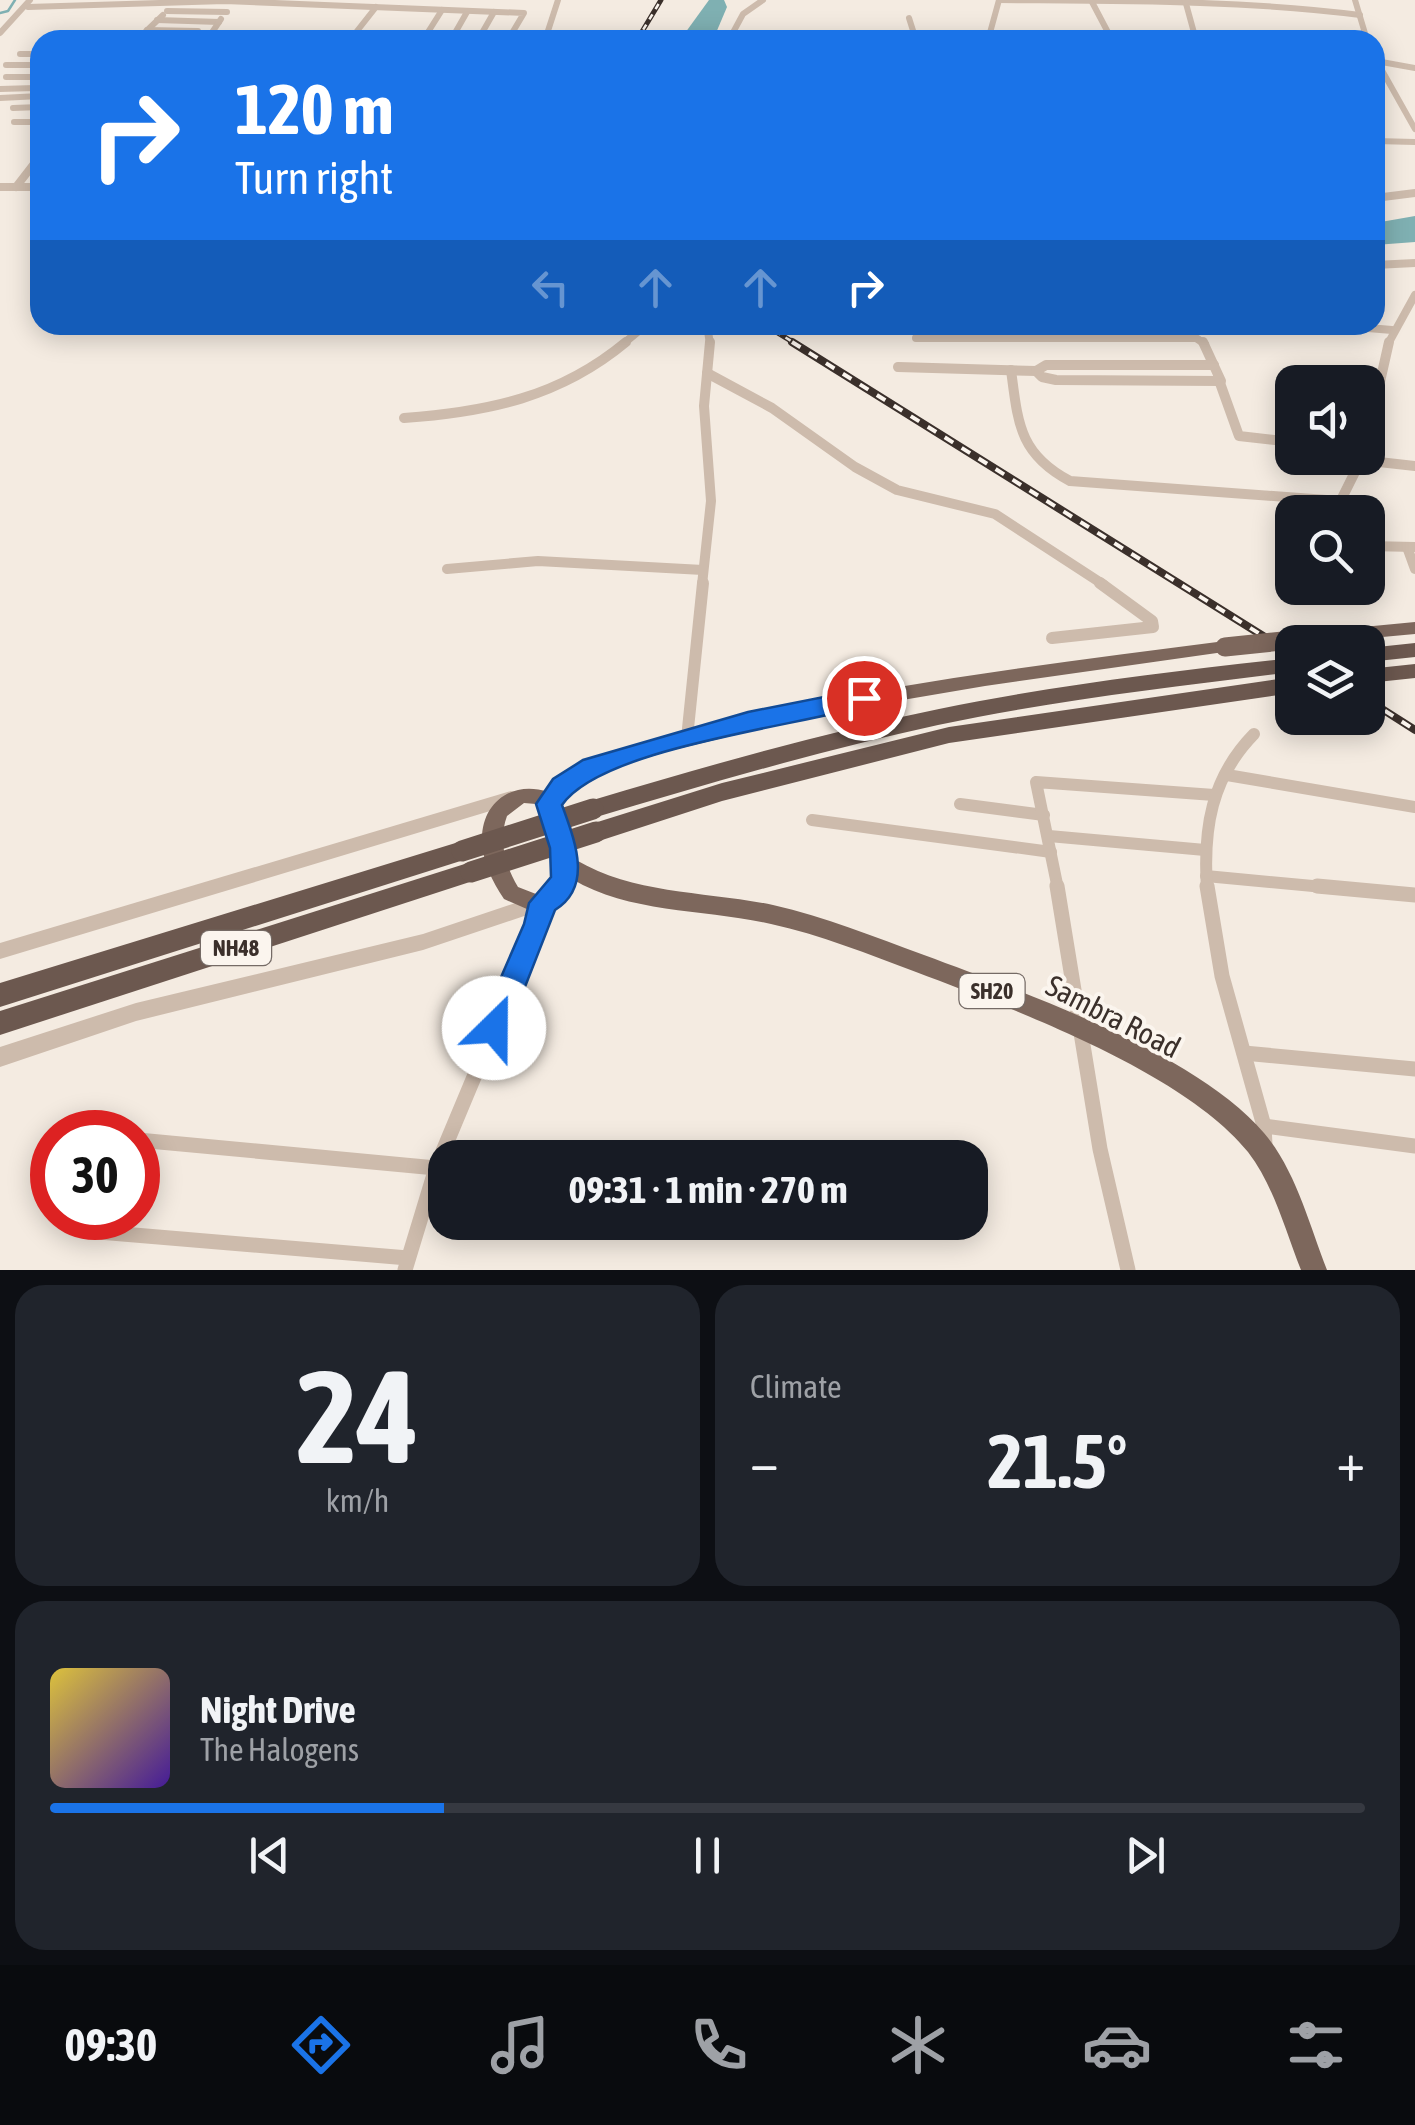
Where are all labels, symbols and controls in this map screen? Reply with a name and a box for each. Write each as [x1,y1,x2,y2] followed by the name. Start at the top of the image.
[235,69,394,149] text: 120 m
[70,70,200,200] icon: right
[235,152,393,204] text: Turn right
[523,260,578,315] icon: left
[628,260,683,315] icon: ahead
[733,260,788,315] icon: ahead
[838,260,893,315] icon: right
[1275,365,1385,735] map controls
[1275,365,1385,475] button: sound
[1275,495,1385,605] button: search
[1275,625,1385,735] button: layers
[822,656,907,741] pin
[837,671,892,726] icon: arrive
[201,931,271,965] road number: NH48
[1041,968,1186,1064] street label: Sambra Road
[960,974,1024,1008] road number: SH20
[442,976,546,1080] position arrow
[30,1110,160,1240] speed limit sign: 30
[568,1168,848,1211] text: 09:31 · 1 min · 270 m
[296,1342,419,1491] text: 24
[750,1368,842,1405] text: Climate
[988,1418,1127,1504] text: 21.5°
[750,1430,779,1493] text: −
[1336,1430,1365,1493] text: +
[326,1482,389,1519] text: km/h
[200,1688,356,1731] text: Night Drive
[200,1731,359,1768] text: The Halogens
[242,1828,297,1883] icon: previous
[680,1828,735,1883] icon: pause
[1118,1828,1173,1883] icon: next
[286,2010,356,2080] icon: directions
[485,2010,555,2080] icon: music
[684,2010,754,2080] icon: phone
[883,2010,953,2080] icon: climate
[1082,2010,1152,2080] icon: car
[1281,2010,1351,2080] icon: filters
[64,2019,157,2071] text: 09:30

